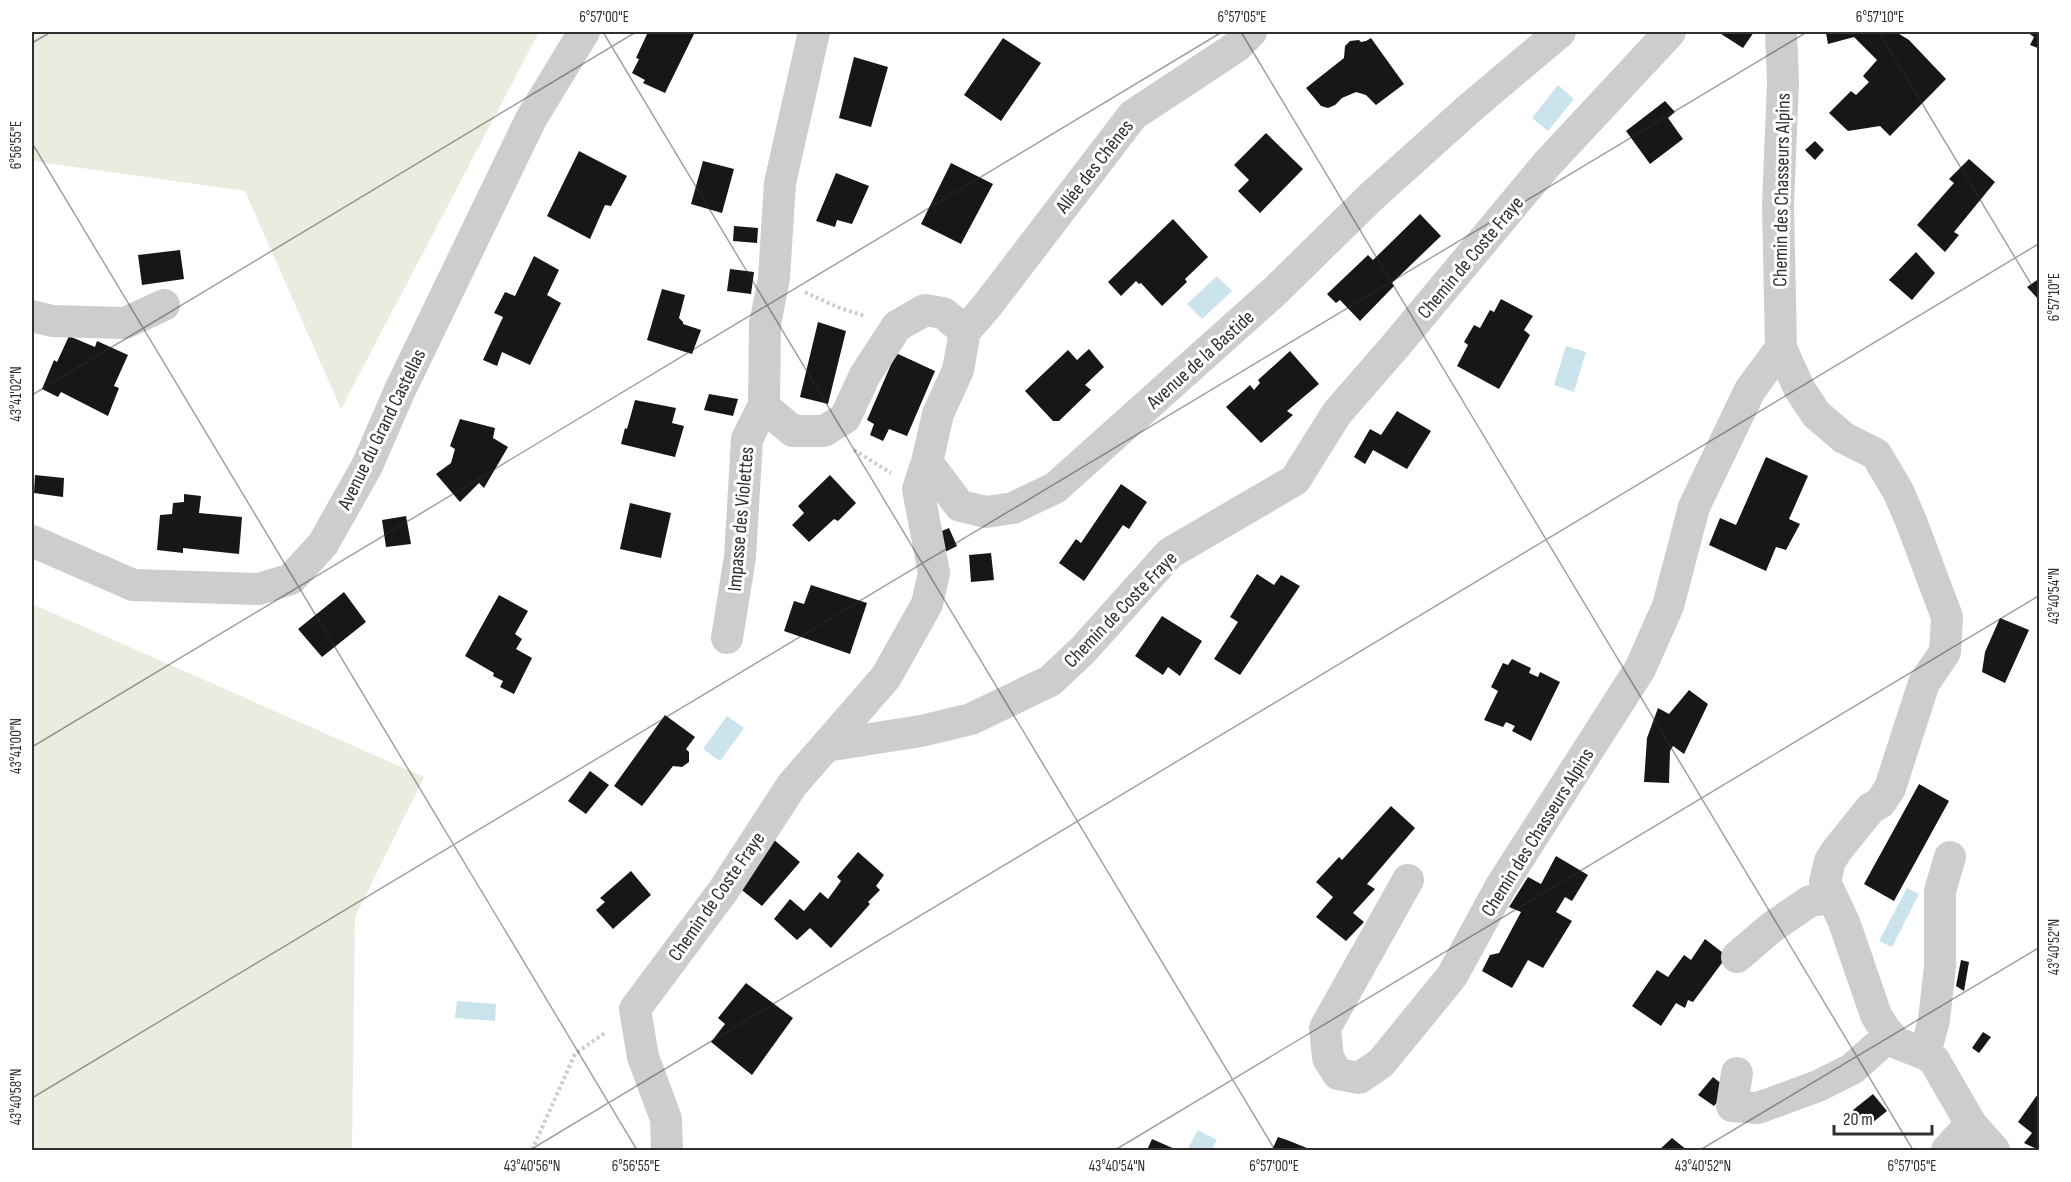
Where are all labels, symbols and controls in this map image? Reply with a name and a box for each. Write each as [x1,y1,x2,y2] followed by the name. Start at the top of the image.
[579,8,629,27] text: 6°57'00"E
[1217,8,1267,27] text: 6°57'05"E
[1856,8,1904,27] text: 6°57'10"E
[1768,93,1796,287] street label: Chemin des Chasseurs Alpins
[1050,115,1139,219] street label: Allée des Chênes
[7,121,26,169] text: 6°56'55"E
[1413,192,1529,324] street label: Chemin de Coste Fraye
[2045,273,2064,321] text: 6°57'10"E
[1141,305,1259,415] street label: Avenue de la Bastide
[332,345,431,515] street label: Avenue du Grand Castellas
[7,366,26,422] text: 43°41'02"N
[723,446,759,592] street label: Impasse des Violettes
[1059,547,1182,673] street label: Chemin de Coste Fraye
[2045,568,2064,624] text: 43°40'54"N
[7,718,26,774] text: 43°41'00"N
[1476,744,1599,921] street label: Chemin des Chasseurs Alpins
[663,827,770,966] street label: Chemin de Coste Fraye
[2045,919,2064,975] text: 43°40'52"N
[7,1069,26,1125] text: 43°40'58"N
[1834,1098,1932,1136] scale bar
[1843,1109,1873,1130] text: 20 m
[504,1157,560,1176] text: 43°40'56"N
[612,1157,660,1176] text: 6°56'55"E
[1089,1157,1145,1176] text: 43°40'54"N
[1249,1157,1299,1176] text: 6°57'00"E
[1675,1157,1731,1176] text: 43°40'52"N
[1887,1157,1937,1176] text: 6°57'05"E

